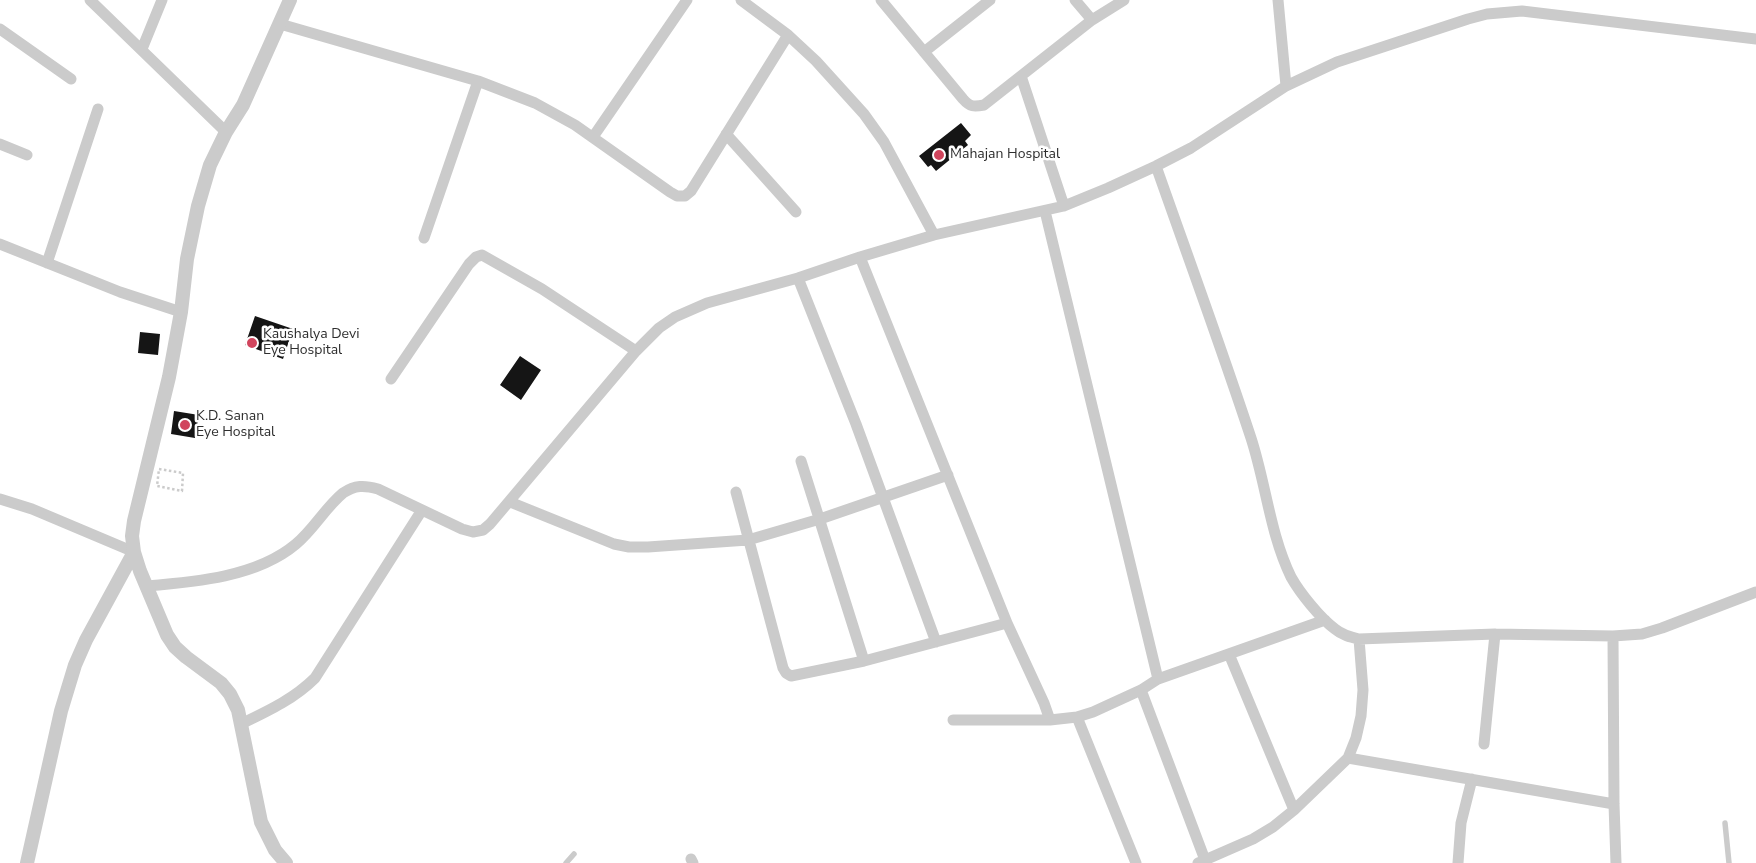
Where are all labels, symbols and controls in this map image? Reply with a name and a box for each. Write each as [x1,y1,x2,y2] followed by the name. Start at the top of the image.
[950,147,1060,163] place label: Mahajan Hospital
[932,148,946,162] marker: Mahajan Hospital
[263,327,359,360] place label: Kaushalya Devi Eye Hospital
[245,336,259,350] marker: Kaushalya Devi Eye Hospital
[196,409,275,442] place label: K.D. Sanan Eye Hospital
[178,418,192,432] marker: K.D. Sanan Eye Hospital

